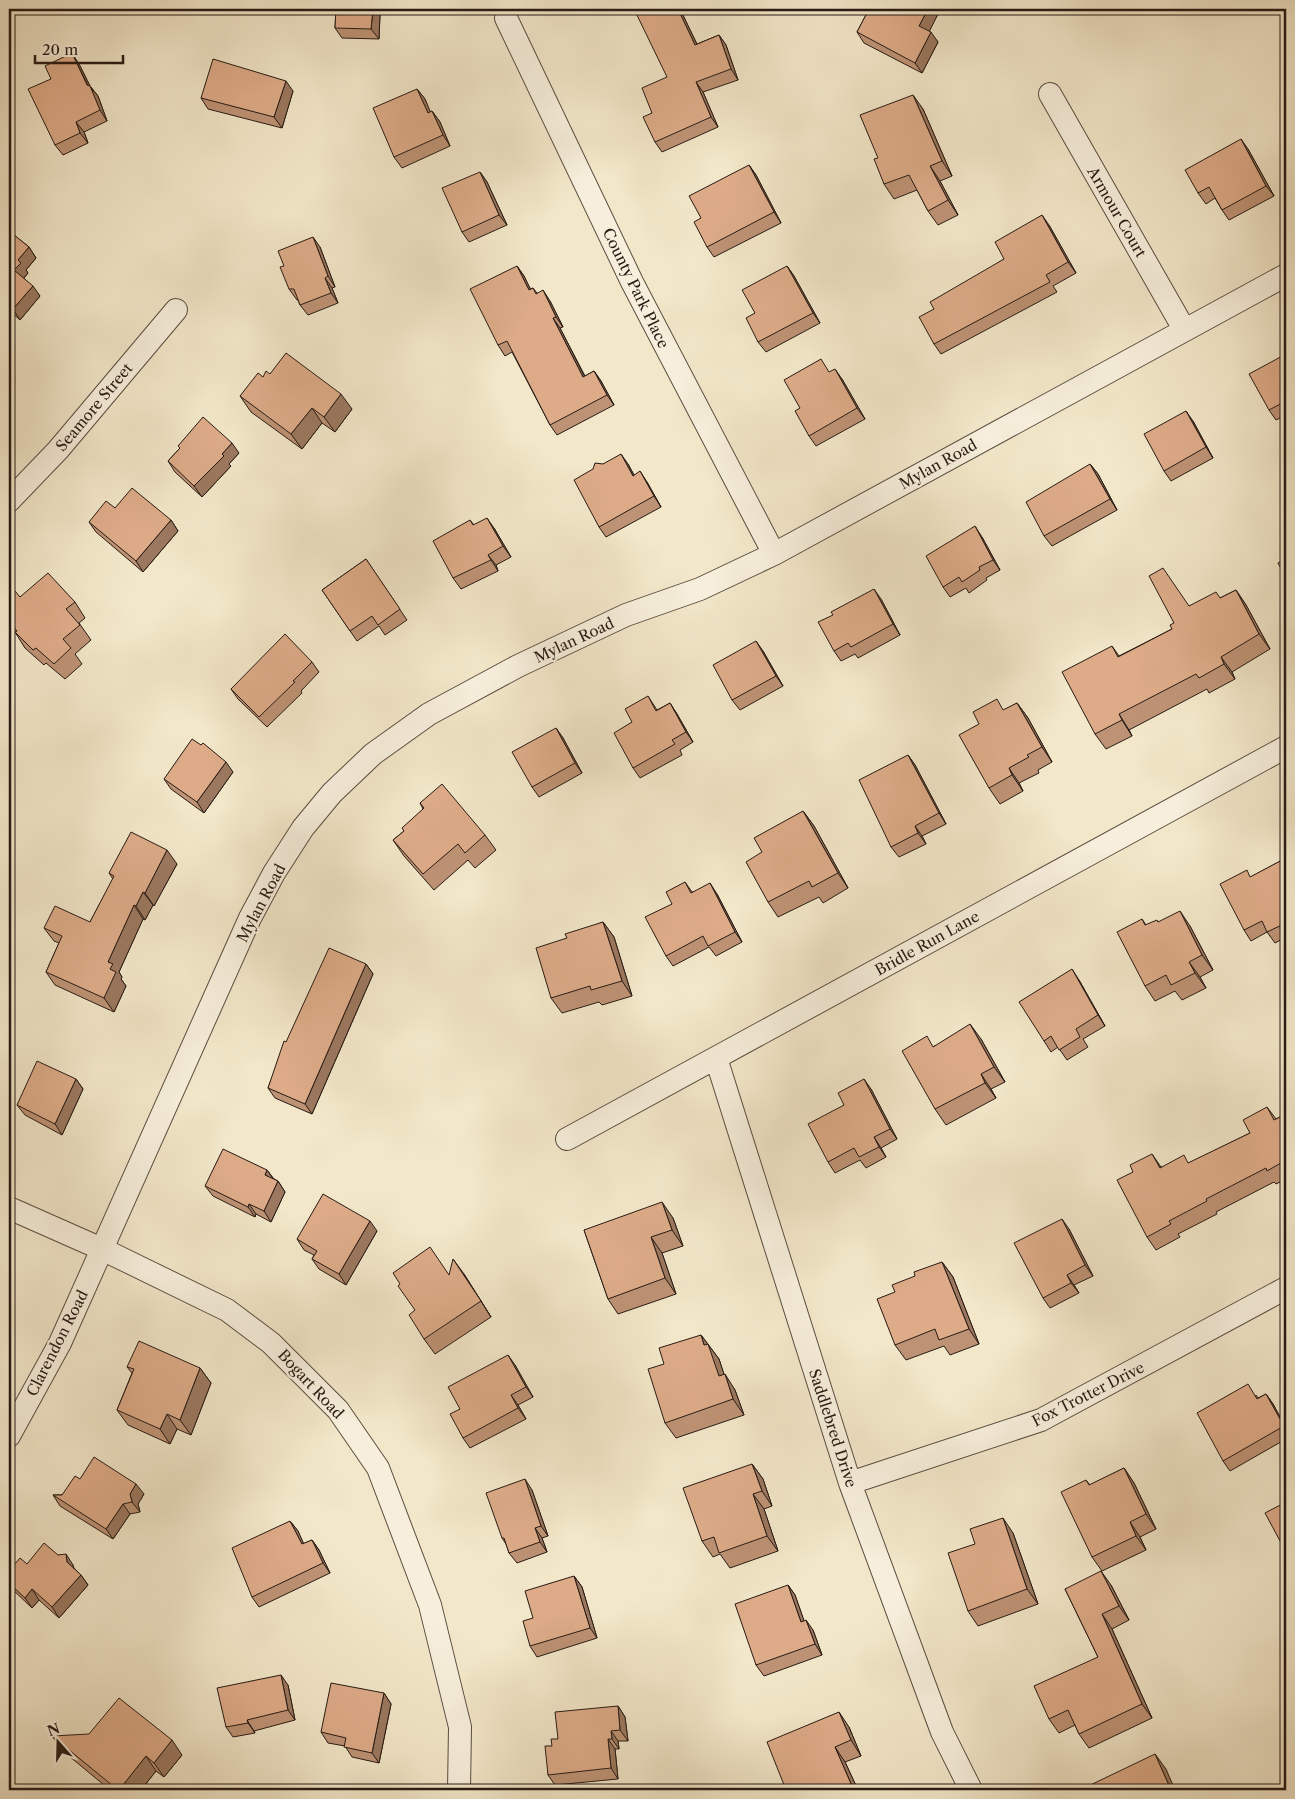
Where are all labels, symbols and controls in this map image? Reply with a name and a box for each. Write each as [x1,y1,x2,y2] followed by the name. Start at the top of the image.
[35,32,122,64] scale bar
[42,40,78,59] text: 20 m
[1083,162,1151,261] street label: Armour Court
[599,225,673,351] street label: County Park Place
[52,358,137,455] street label: Seamore Street
[896,435,980,493] street label: Mylan Road
[531,613,617,667] street label: Mylan Road
[232,861,290,945] street label: Mylan Road
[871,906,983,980] street label: Bridle Run Lane
[22,1287,92,1399] street label: Clarendon Road
[274,1345,348,1423] street label: Bogart Road
[1029,1357,1147,1431] street label: Fox Trotter Drive
[805,1366,861,1490] street label: Saddlebred Drive
[32,1716,82,1766] north arrow
[45,1719,62,1740] text: N

